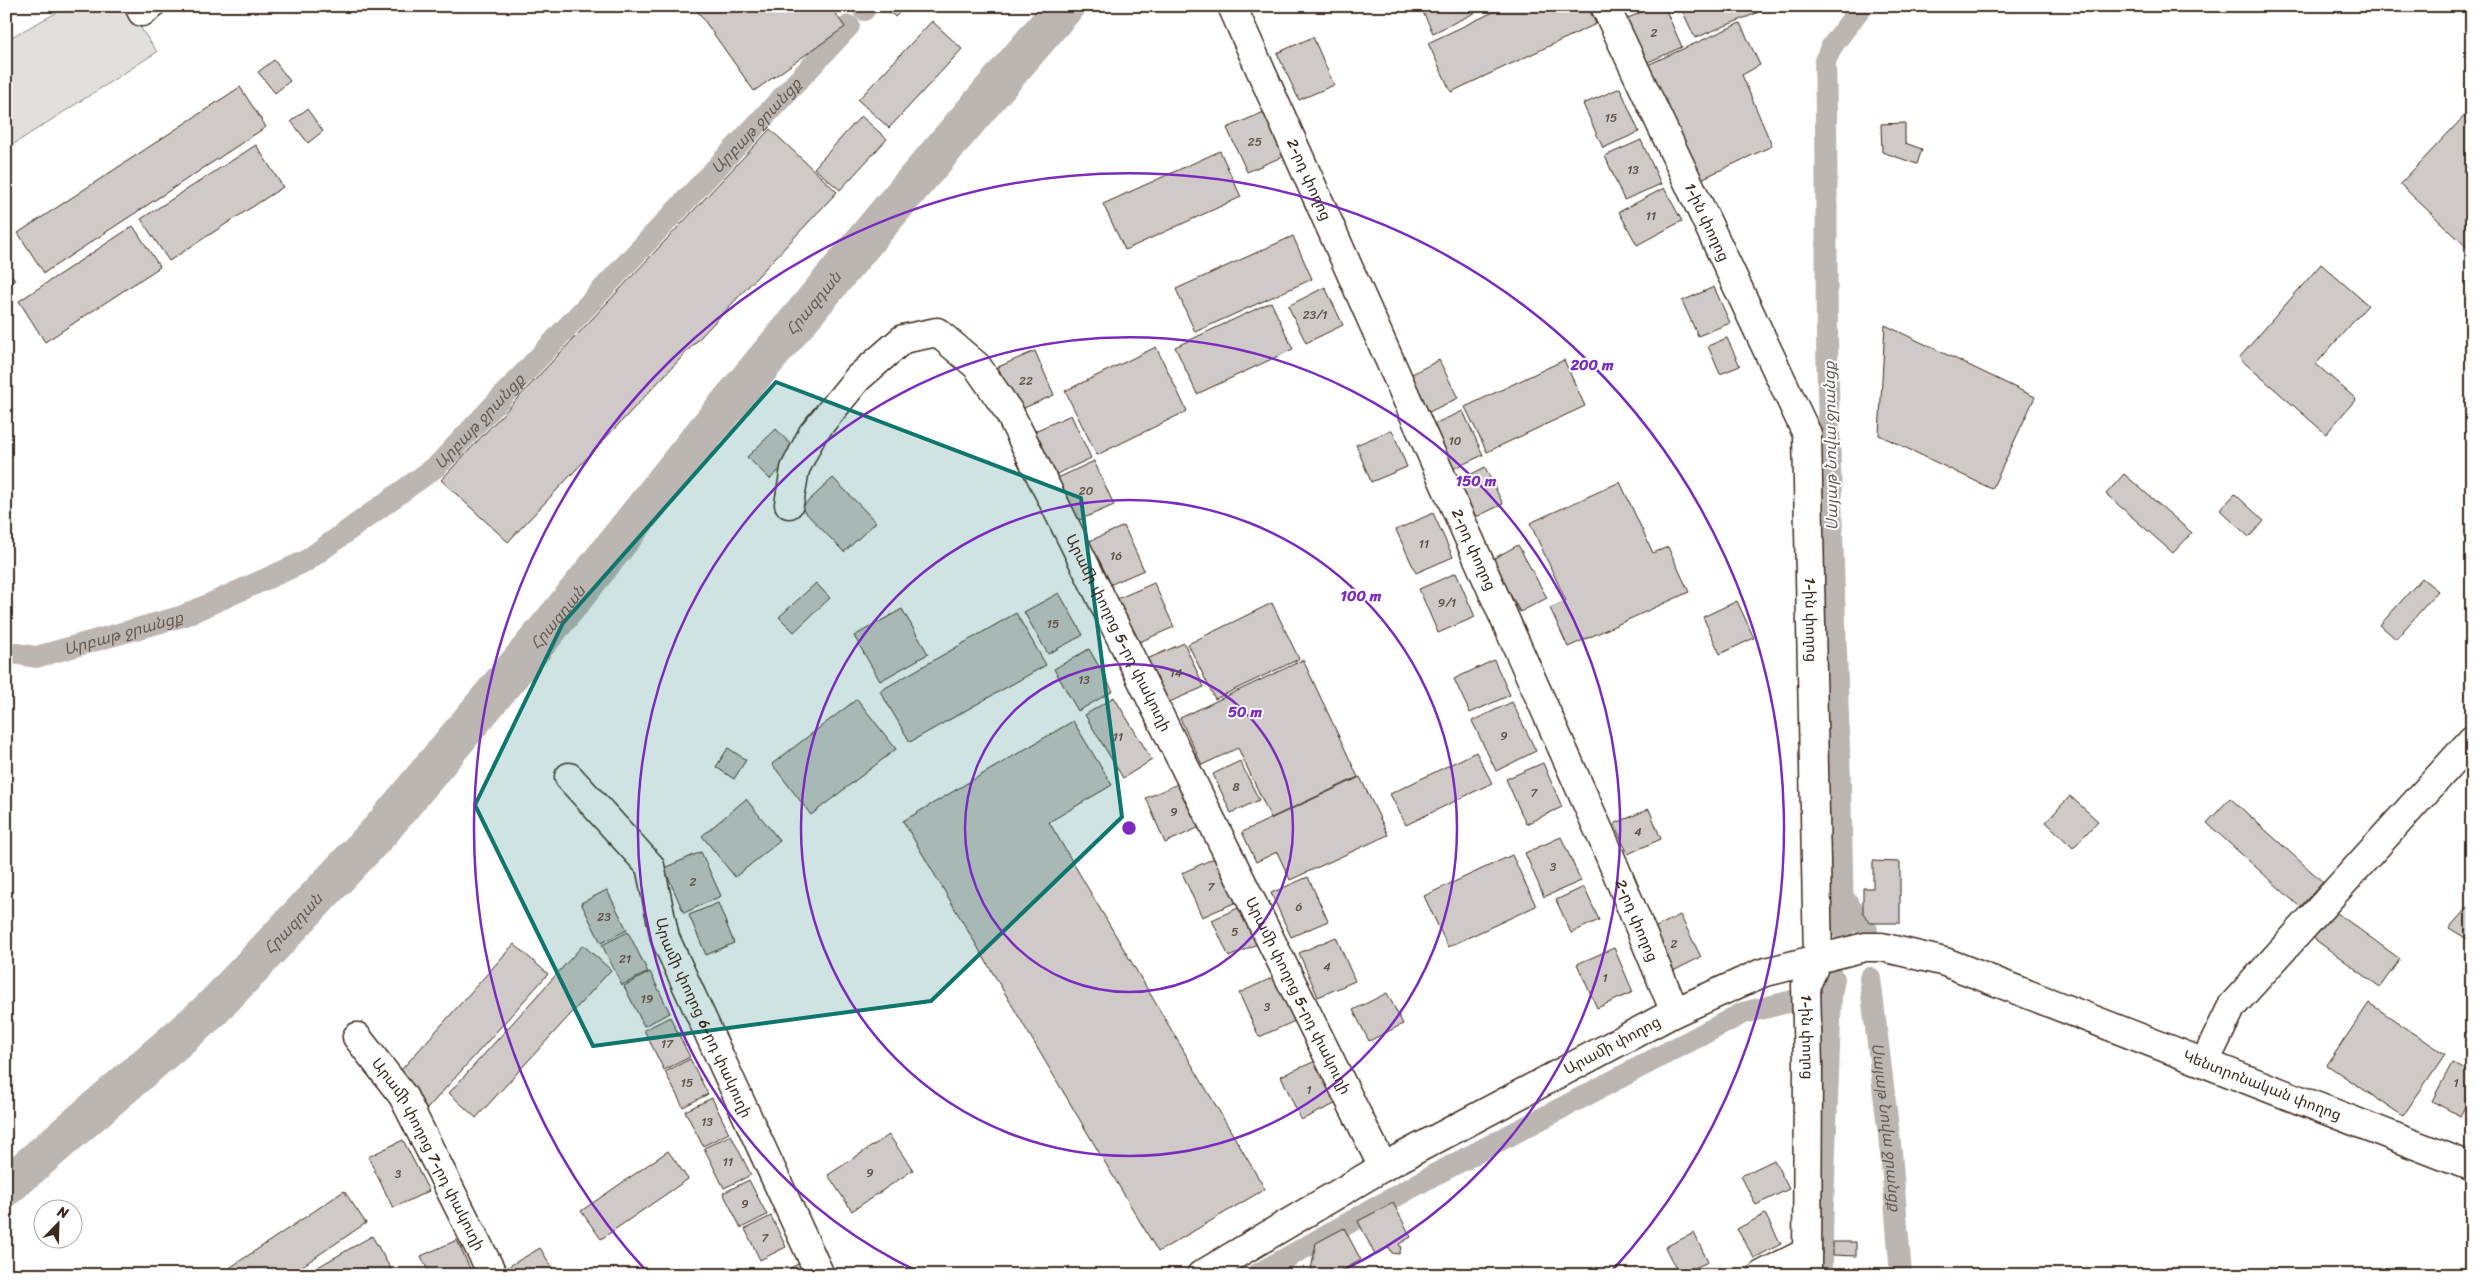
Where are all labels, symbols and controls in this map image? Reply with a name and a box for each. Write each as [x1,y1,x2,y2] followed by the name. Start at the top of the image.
[1651,22,1658,44] house number: 2
[703,70,810,181] water label: Արբաթ ջրանցք
[1605,107,1617,129] house number: 15
[1248,131,1262,153] house number: 25
[1280,134,1339,225] street label: 2-րդ փողոց
[1627,159,1639,181] house number: 13
[1677,178,1737,266] street label: 1-ին փողոց
[1646,205,1656,227] house number: 11
[778,263,850,342] water label: Հրազդան
[1303,304,1327,326] house number: 23/1
[1569,352,1614,378] text: 200 m
[1814,360,1846,531] water label: Սայաթ Նովա ջրանցք
[427,366,533,476] water label: Արբաթ ջրանցք
[1019,370,1033,392] house number: 22
[1449,430,1462,452] house number: 10
[1456,468,1497,494] text: 150 m
[1079,480,1094,502] house number: 20
[1444,504,1504,595] street label: 2-րդ փողոց
[1058,529,1178,736] street label: Արամի փողոց 5-րդ փակուղի
[1419,533,1429,555] house number: 11
[1110,545,1122,567] house number: 16
[522,577,594,656] water label: Հրազդան
[1797,577,1825,662] street label: 1-ին փողոց
[1341,583,1382,609] text: 100 m
[1438,592,1456,614] house number: 9/1
[60,602,188,664] water label: Արբաթ ջրանցք
[1047,613,1059,635] house number: 15
[1170,662,1183,684] house number: 14
[1078,669,1090,691] house number: 13
[1228,699,1263,725] text: 50 m
[1500,725,1508,747] house number: 9
[1113,726,1123,748] house number: 11
[1232,776,1240,798] house number: 8
[1531,782,1539,804] house number: 7
[1170,801,1178,823] house number: 9
[1120,819,1138,837] centre of rings
[1634,821,1642,843] house number: 4
[1550,856,1557,878] house number: 3
[690,871,697,893] house number: 2
[1608,875,1666,966] street label: 2-րդ փողոց
[1208,876,1216,898] house number: 7
[256,885,331,962] water label: Հրազդան
[1238,892,1358,1099] street label: Արամի փողոց 5-րդ փակուղի
[1296,896,1303,918] house number: 6
[597,906,611,928] house number: 23
[648,915,759,1122] street label: Արամի փողոց 6-րդ փակուղի
[1231,921,1239,943] house number: 5
[1671,933,1678,955] house number: 2
[619,948,631,970] house number: 21
[1323,956,1331,978] house number: 4
[1602,967,1608,989] house number: 1
[641,988,653,1010] house number: 19
[1793,994,1821,1080] street label: 1-ին փողոց
[1264,996,1271,1018] house number: 3
[1559,1009,1665,1082] street label: Արամի փողոց
[661,1033,674,1055] house number: 17
[1863,1041,1910,1214] water label: Սայաթ Նովա ջրանցք
[2179,1043,2346,1128] street label: Կենտրոնական փողոց
[365,1052,492,1255] street label: Արամի փողոց 7-րդ փակուղի
[681,1072,693,1094] house number: 15
[2453,1072,2459,1094] house number: 1
[1306,1079,1312,1101] house number: 1
[701,1111,713,1133] house number: 13
[723,1151,733,1173] house number: 11
[866,1162,874,1184] house number: 9
[395,1163,402,1185] house number: 3
[741,1193,749,1215] house number: 9
[32,1198,82,1248] north arrow
[53,1199,73,1226] text: N
[762,1227,770,1249] house number: 7

